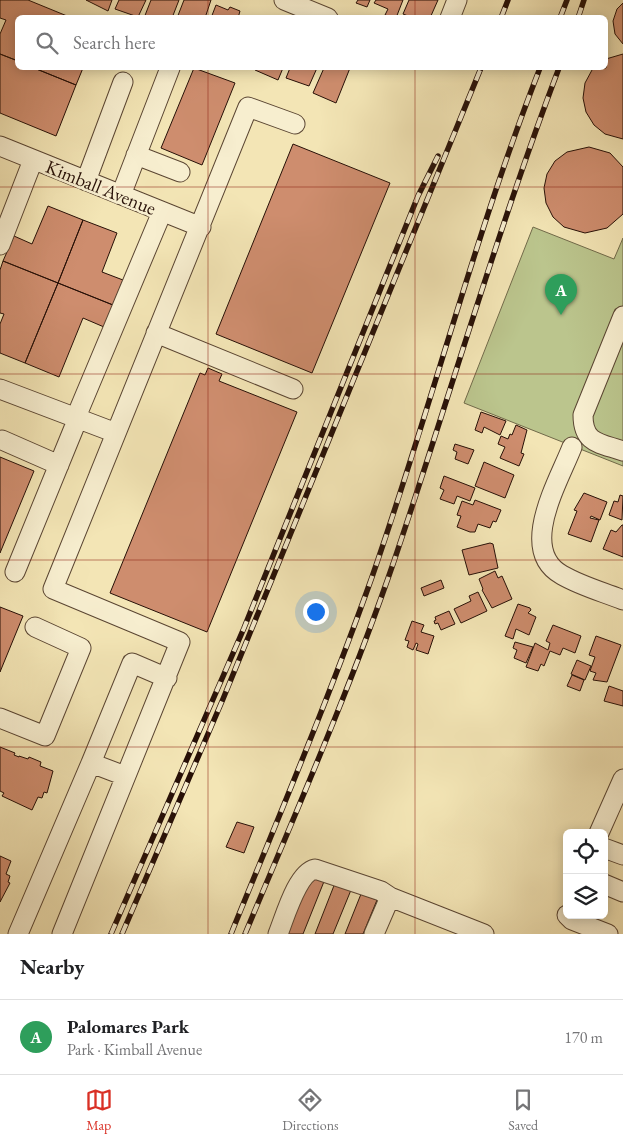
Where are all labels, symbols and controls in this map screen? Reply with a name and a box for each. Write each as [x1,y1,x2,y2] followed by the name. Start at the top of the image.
[15,15,608,70] search box
[33,29,61,57] icon: search
[73,30,155,55] text: Search here
[42,154,160,221] street label: Kimball Avenue
[545,274,577,315] pin: A
[303,599,329,625] your location
[563,829,608,919] map controls
[563,829,608,874] button: locate
[563,874,608,919] button: layers
[20,953,84,980] text: Nearby
[67,1014,189,1039] text: Palomares Park
[30,1027,42,1048] text: A
[564,1027,603,1048] text: 170 m
[67,1039,202,1060] text: Park · Kimball Avenue
[85,1086,113,1134] tab: Map
[282,1086,339,1134] tab: Directions
[508,1086,538,1134] tab: Saved

